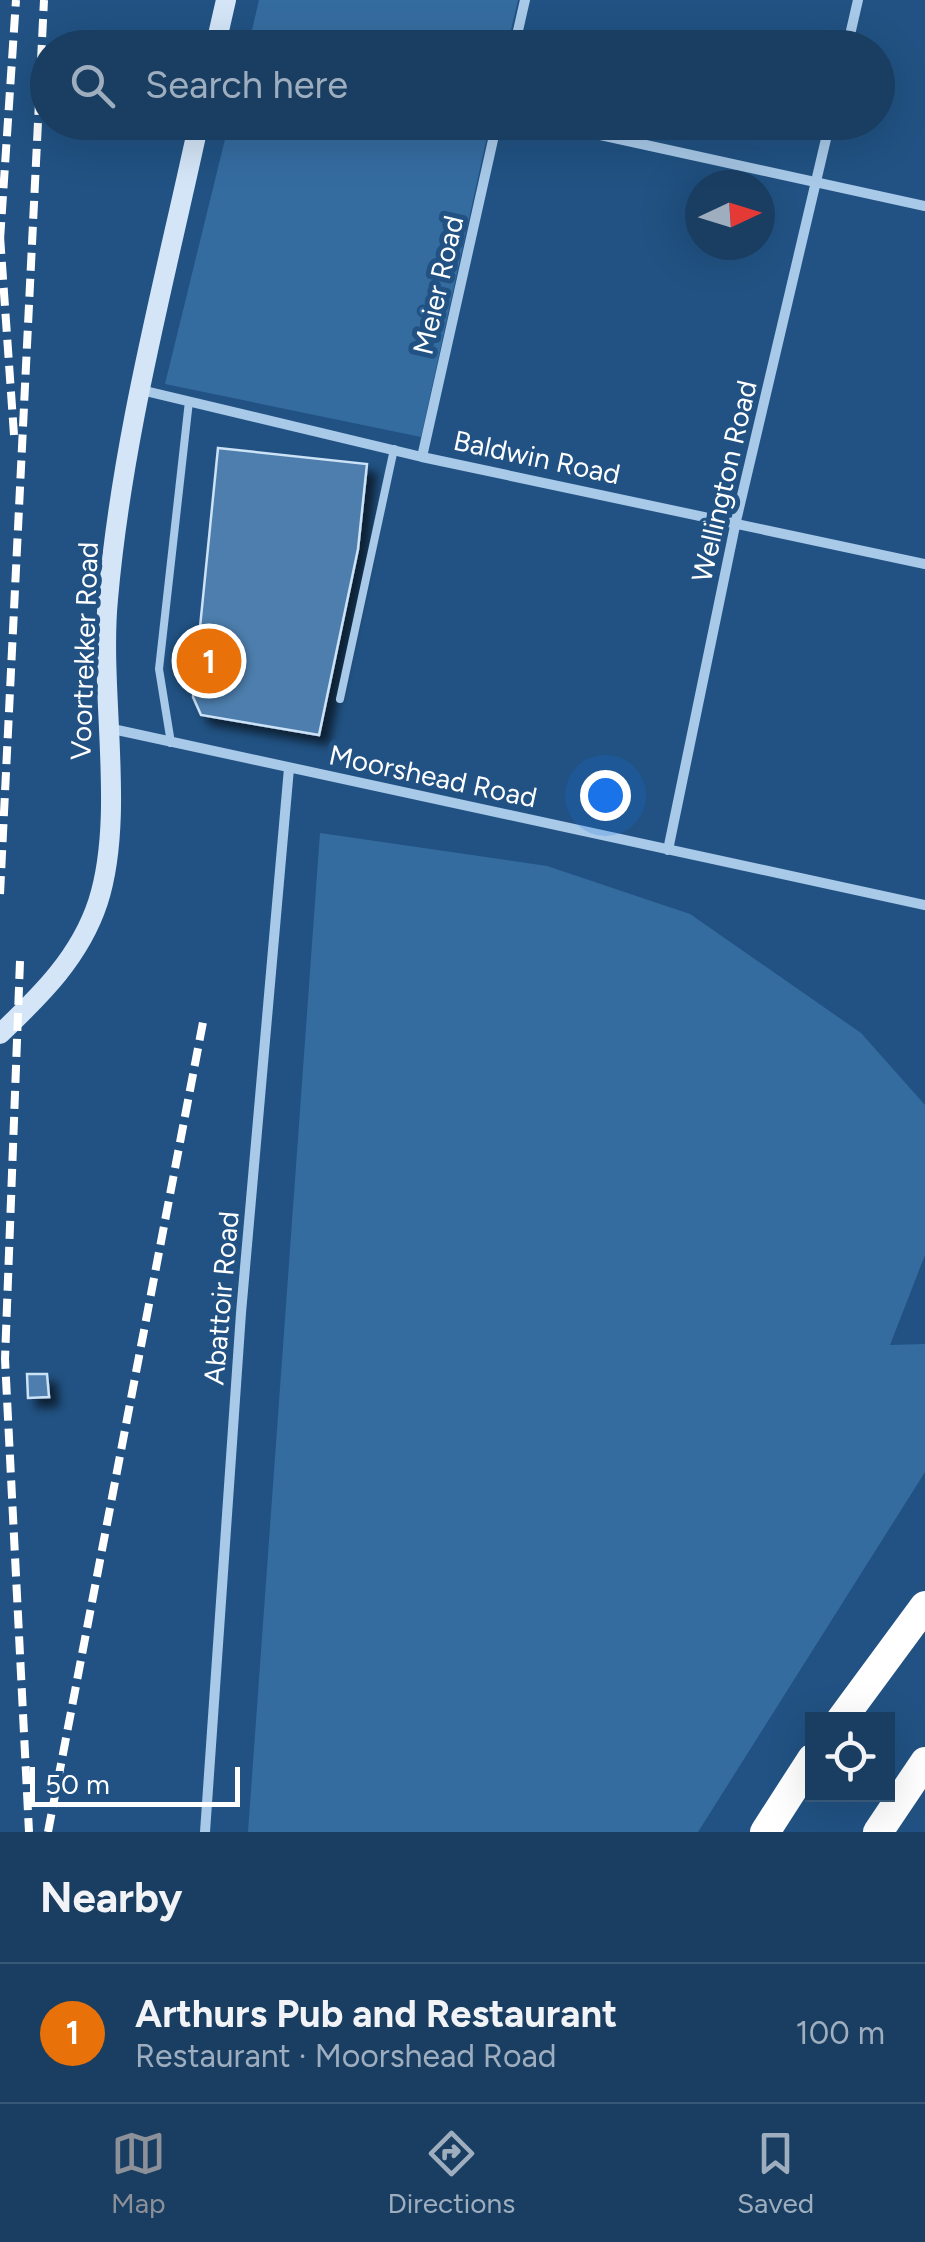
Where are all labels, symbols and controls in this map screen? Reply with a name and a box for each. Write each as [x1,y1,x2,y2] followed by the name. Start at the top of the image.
[30,30,895,140] search box
[65,58,120,113] icon: search
[145,62,348,108] text: Search here
[685,170,775,260] north arrow
[406,212,470,358] street label: Meier Road
[684,377,764,585] street label: Wellington Road
[451,423,623,491] street label: Baldwin Road
[63,541,105,761] street label: Voortrekker Road
[176,624,242,698] pin: 1
[326,737,540,815] street label: Moorshead Road
[580,770,631,821] your location
[196,1210,246,1386] street label: Abattoir Road
[805,1712,895,1802] map controls
[805,1712,895,1802] button: locate
[30,1762,240,1806] scale bar
[45,1767,110,1801] text: 50 m
[40,1872,182,1923] text: Nearby
[135,1991,617,2037] text: Arthurs Pub and Restaurant
[66,2014,79,2052] text: 1
[796,2014,885,2052] text: 100 m
[135,2037,557,2075] text: Restaurant · Moorshead Road
[111,2126,166,2220] tab: Map
[388,2126,515,2220] tab: Directions
[737,2126,814,2220] tab: Saved

